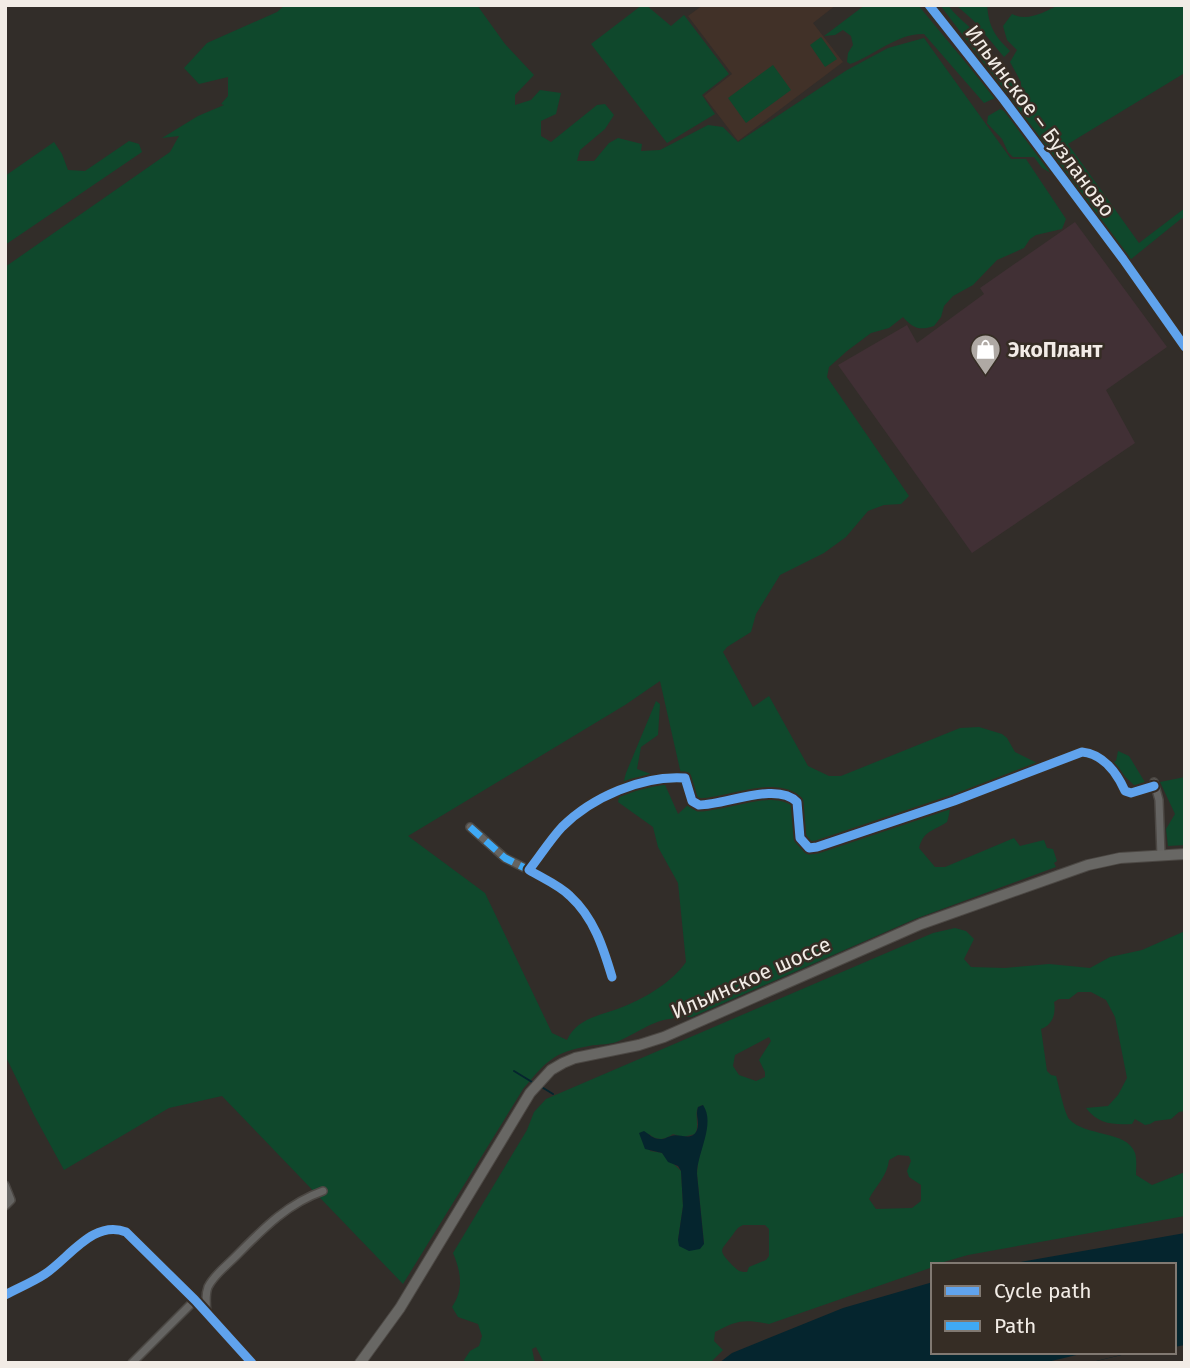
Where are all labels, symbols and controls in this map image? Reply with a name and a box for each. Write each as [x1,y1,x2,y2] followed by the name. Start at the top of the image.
[959,20,1121,222] street label: Ильинское – Бузланово
[968,333,1002,377] shop icon: ЭкоПлант
[1008,337,1104,363] place label: ЭкоПлант
[667,931,835,1025] street label: Ильинское шоссе
[931,1263,1176,1354] legend
[994,1278,1092,1304] text: Cycle path
[994,1313,1036,1339] text: Path

